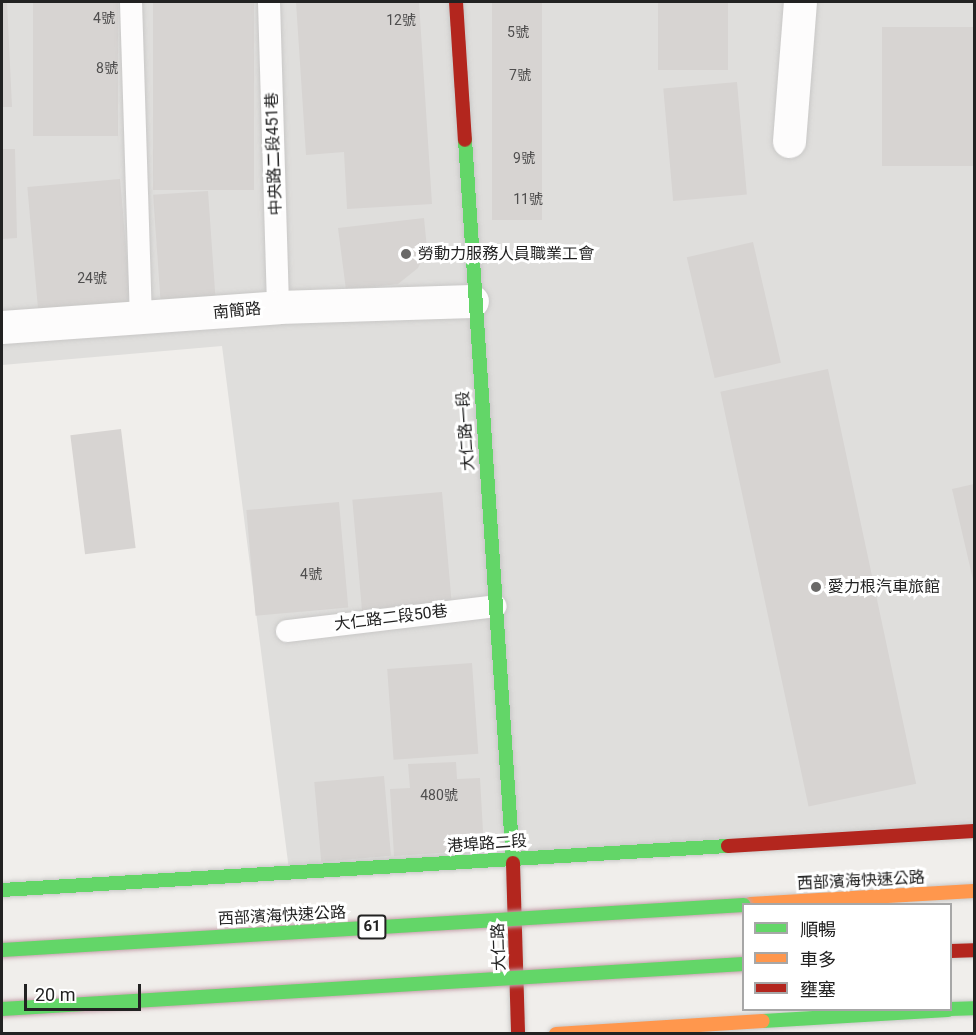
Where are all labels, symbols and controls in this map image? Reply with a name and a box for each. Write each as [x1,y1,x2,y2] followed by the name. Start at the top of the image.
[93,10,115,26] house number: 4號
[386,12,416,28] house number: 12號
[507,24,529,40] house number: 5號
[96,60,118,76] house number: 8號
[509,67,531,83] house number: 7號
[262,92,286,216] street label: 中央路二段451巷
[513,150,535,166] house number: 9號
[513,191,543,207] house number: 11號
[418,244,594,264] place label: 勞動力服務人員職業工會
[399,247,413,261] marker: 勞動力服務人員職業工會
[77,270,107,286] house number: 24號
[212,299,262,323] street label: 南簡路
[454,390,478,472] street label: 大仁路一段
[300,566,322,582] house number: 4號
[828,577,940,597] place label: 愛力根汽車旅館
[809,580,823,594] marker: 愛力根汽車旅館
[333,602,449,634] street label: 大仁路二段50巷
[420,787,458,803] house number: 480號
[446,832,528,856] street label: 港埠路二段
[797,868,925,894] street label: 西部濱海快速公路
[218,903,346,929] street label: 西部濱海快速公路
[742,903,952,1011] legend
[357,915,387,939] road number: 61
[800,919,836,940] text: 順暢
[489,923,509,971] street label: 大仁路
[800,949,836,970] text: 車多
[27,972,144,1010] scale bar
[800,979,836,1000] text: 壅塞
[35,984,75,1005] text: 20 m

